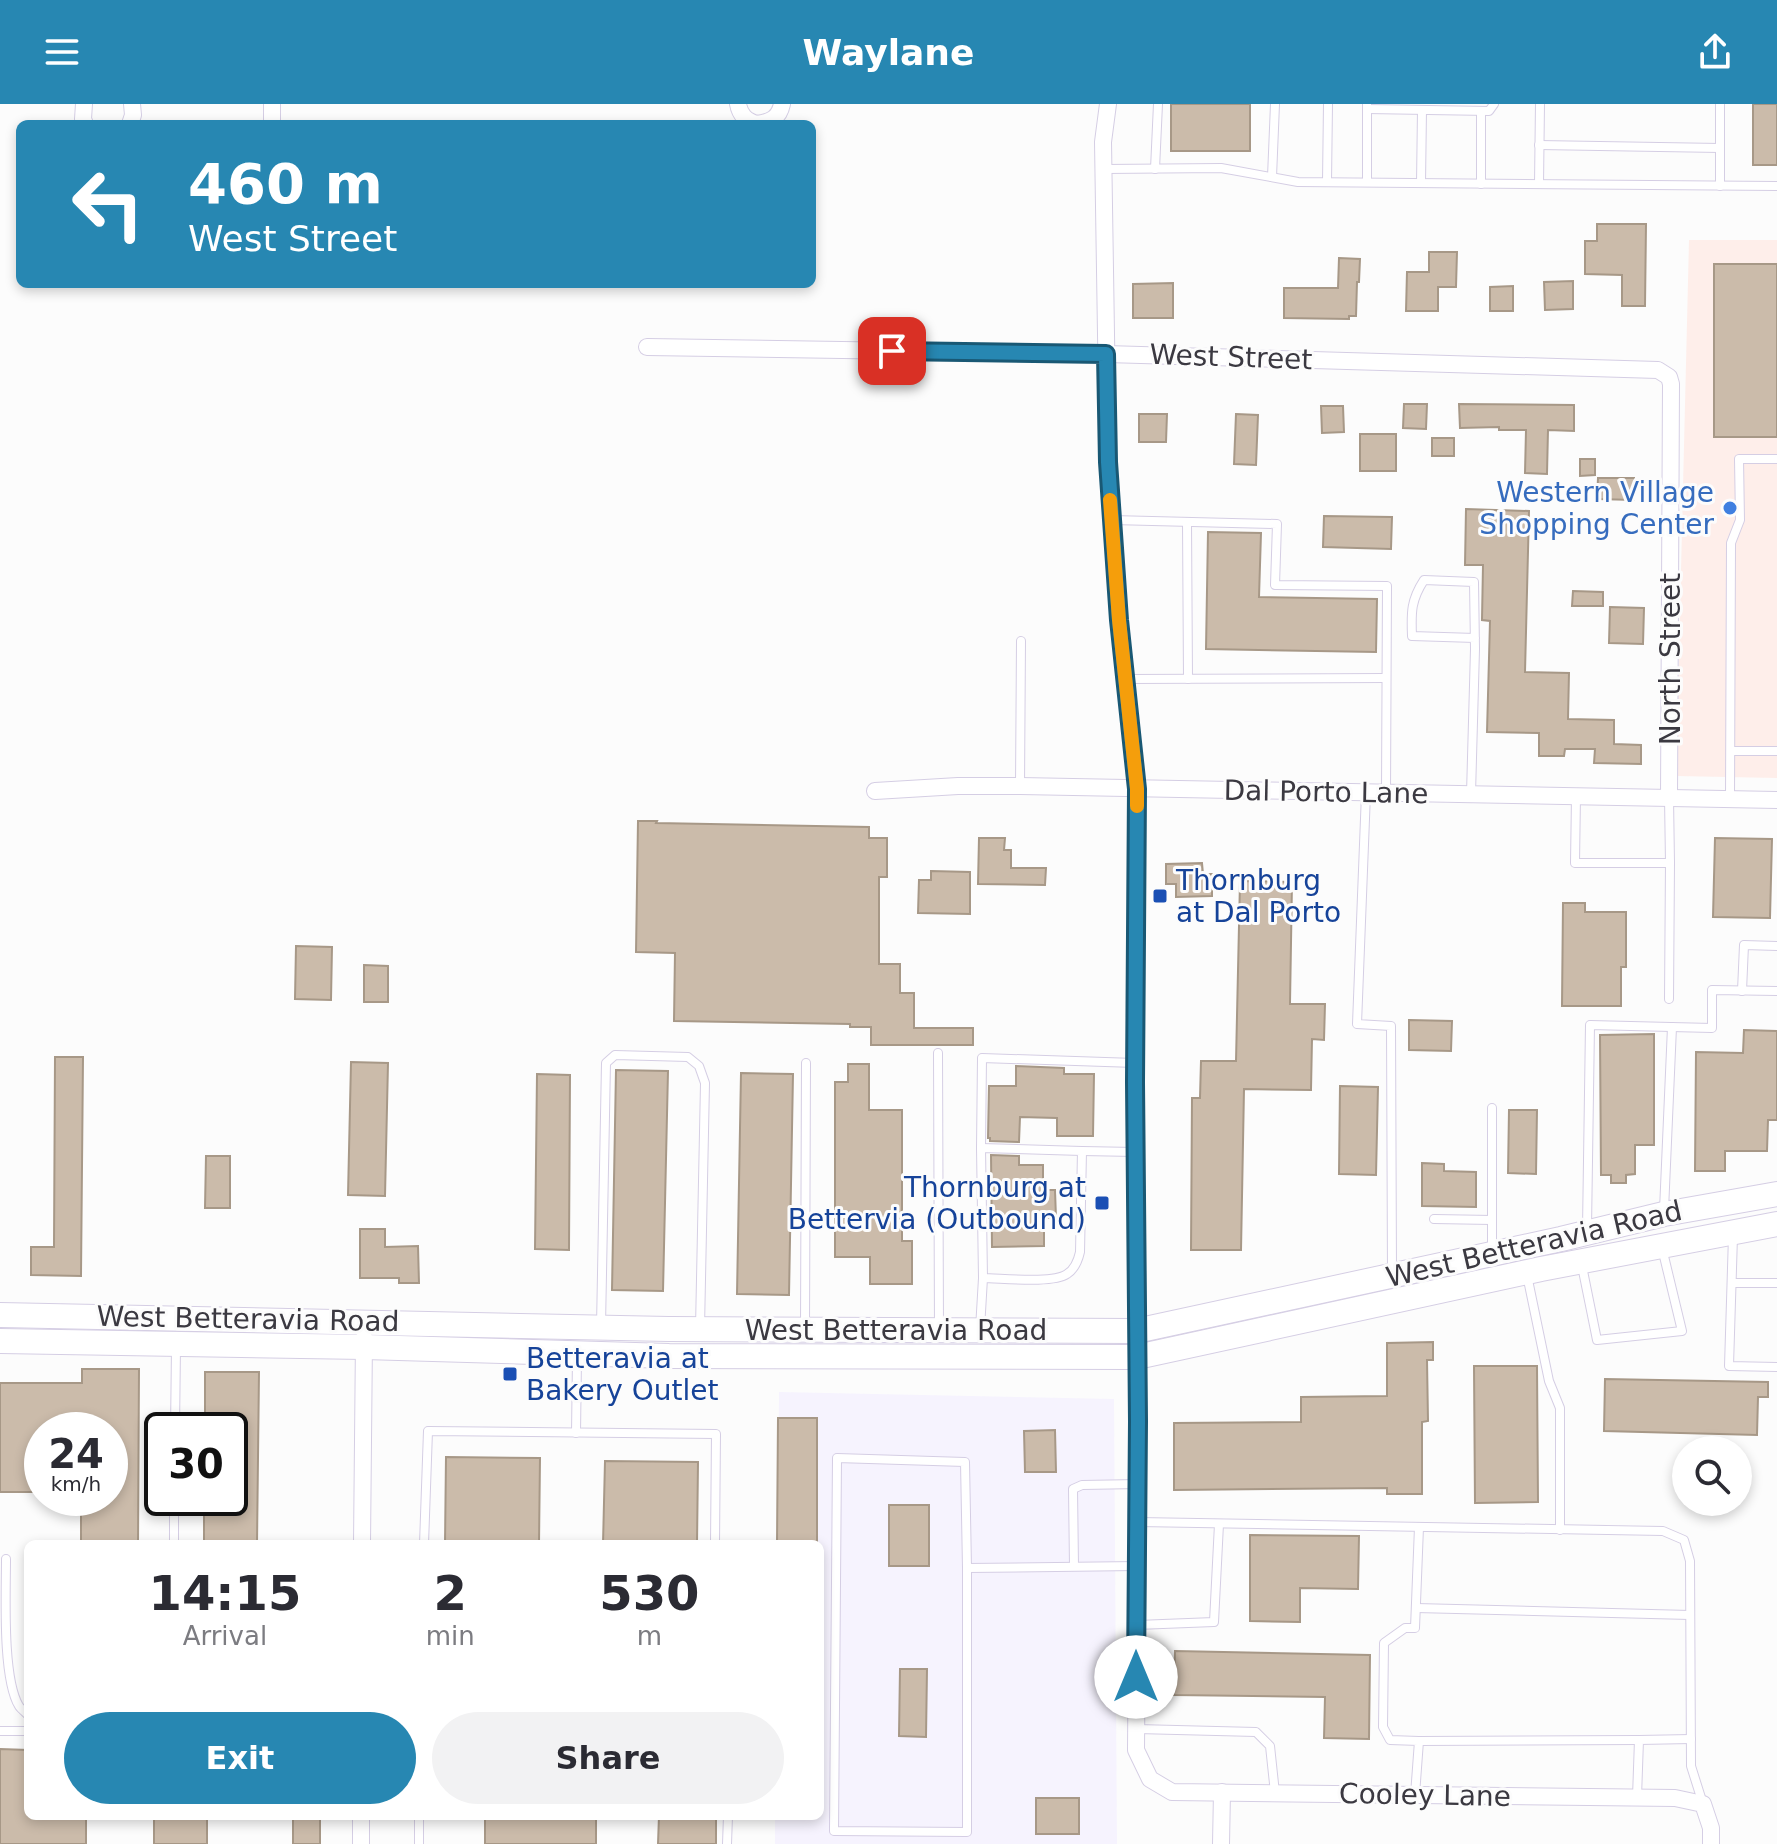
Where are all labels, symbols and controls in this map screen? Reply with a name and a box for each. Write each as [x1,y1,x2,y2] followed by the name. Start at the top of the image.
[40,30,84,74] icon: menu
[1693,30,1737,74] icon: share
[803,32,974,73] text: Waylane
[188,151,383,216] text: 460 m
[56,152,160,256] icon: left
[188,218,397,259] text: West Street
[858,317,926,385] pin
[870,329,914,373] icon: arrive
[1149,338,1313,376] street label: West Street
[1479,476,1714,541] place label: Western Village Shopping Center
[1721,499,1739,517] marker: Western Village Shopping Center
[1654,573,1687,745] street label: North Street
[1223,774,1429,810] street label: Dal Porto Lane
[1175,864,1341,929] place label: Thornburg at Dal Porto
[1151,887,1169,905] marker: Thornburg at Dal Porto
[788,1171,1086,1236] place label: Thornburg at Bettervia (Outbound)
[1093,1194,1111,1212] marker: Thornburg at Bettervia (Outbound)
[1383,1194,1685,1294] street label: West Betteravia Road
[96,1300,400,1338] street label: West Betteravia Road
[745,1314,1047,1347] street label: West Betteravia Road
[526,1342,719,1407] place label: Betteravia at Bakery Outlet
[501,1365,519,1383] marker: Betteravia at Bakery Outlet
[144,1412,248,1516] speed limit sign: 30
[48,1431,104,1477] text: 24
[1672,1436,1752,1516] map controls
[1672,1436,1752,1516] button: search
[51,1472,101,1496] text: km/h
[148,1565,301,1621] text: 14:15
[434,1565,467,1621] text: 2
[599,1565,699,1621] text: 530
[183,1621,267,1651] text: Arrival
[426,1621,475,1651] text: min
[637,1621,662,1651] text: m
[1094,1635,1178,1719] position arrow
[64,1712,416,1804] button: Exit
[432,1712,784,1804] button: Share
[1339,1777,1511,1813] street label: Cooley Lane

